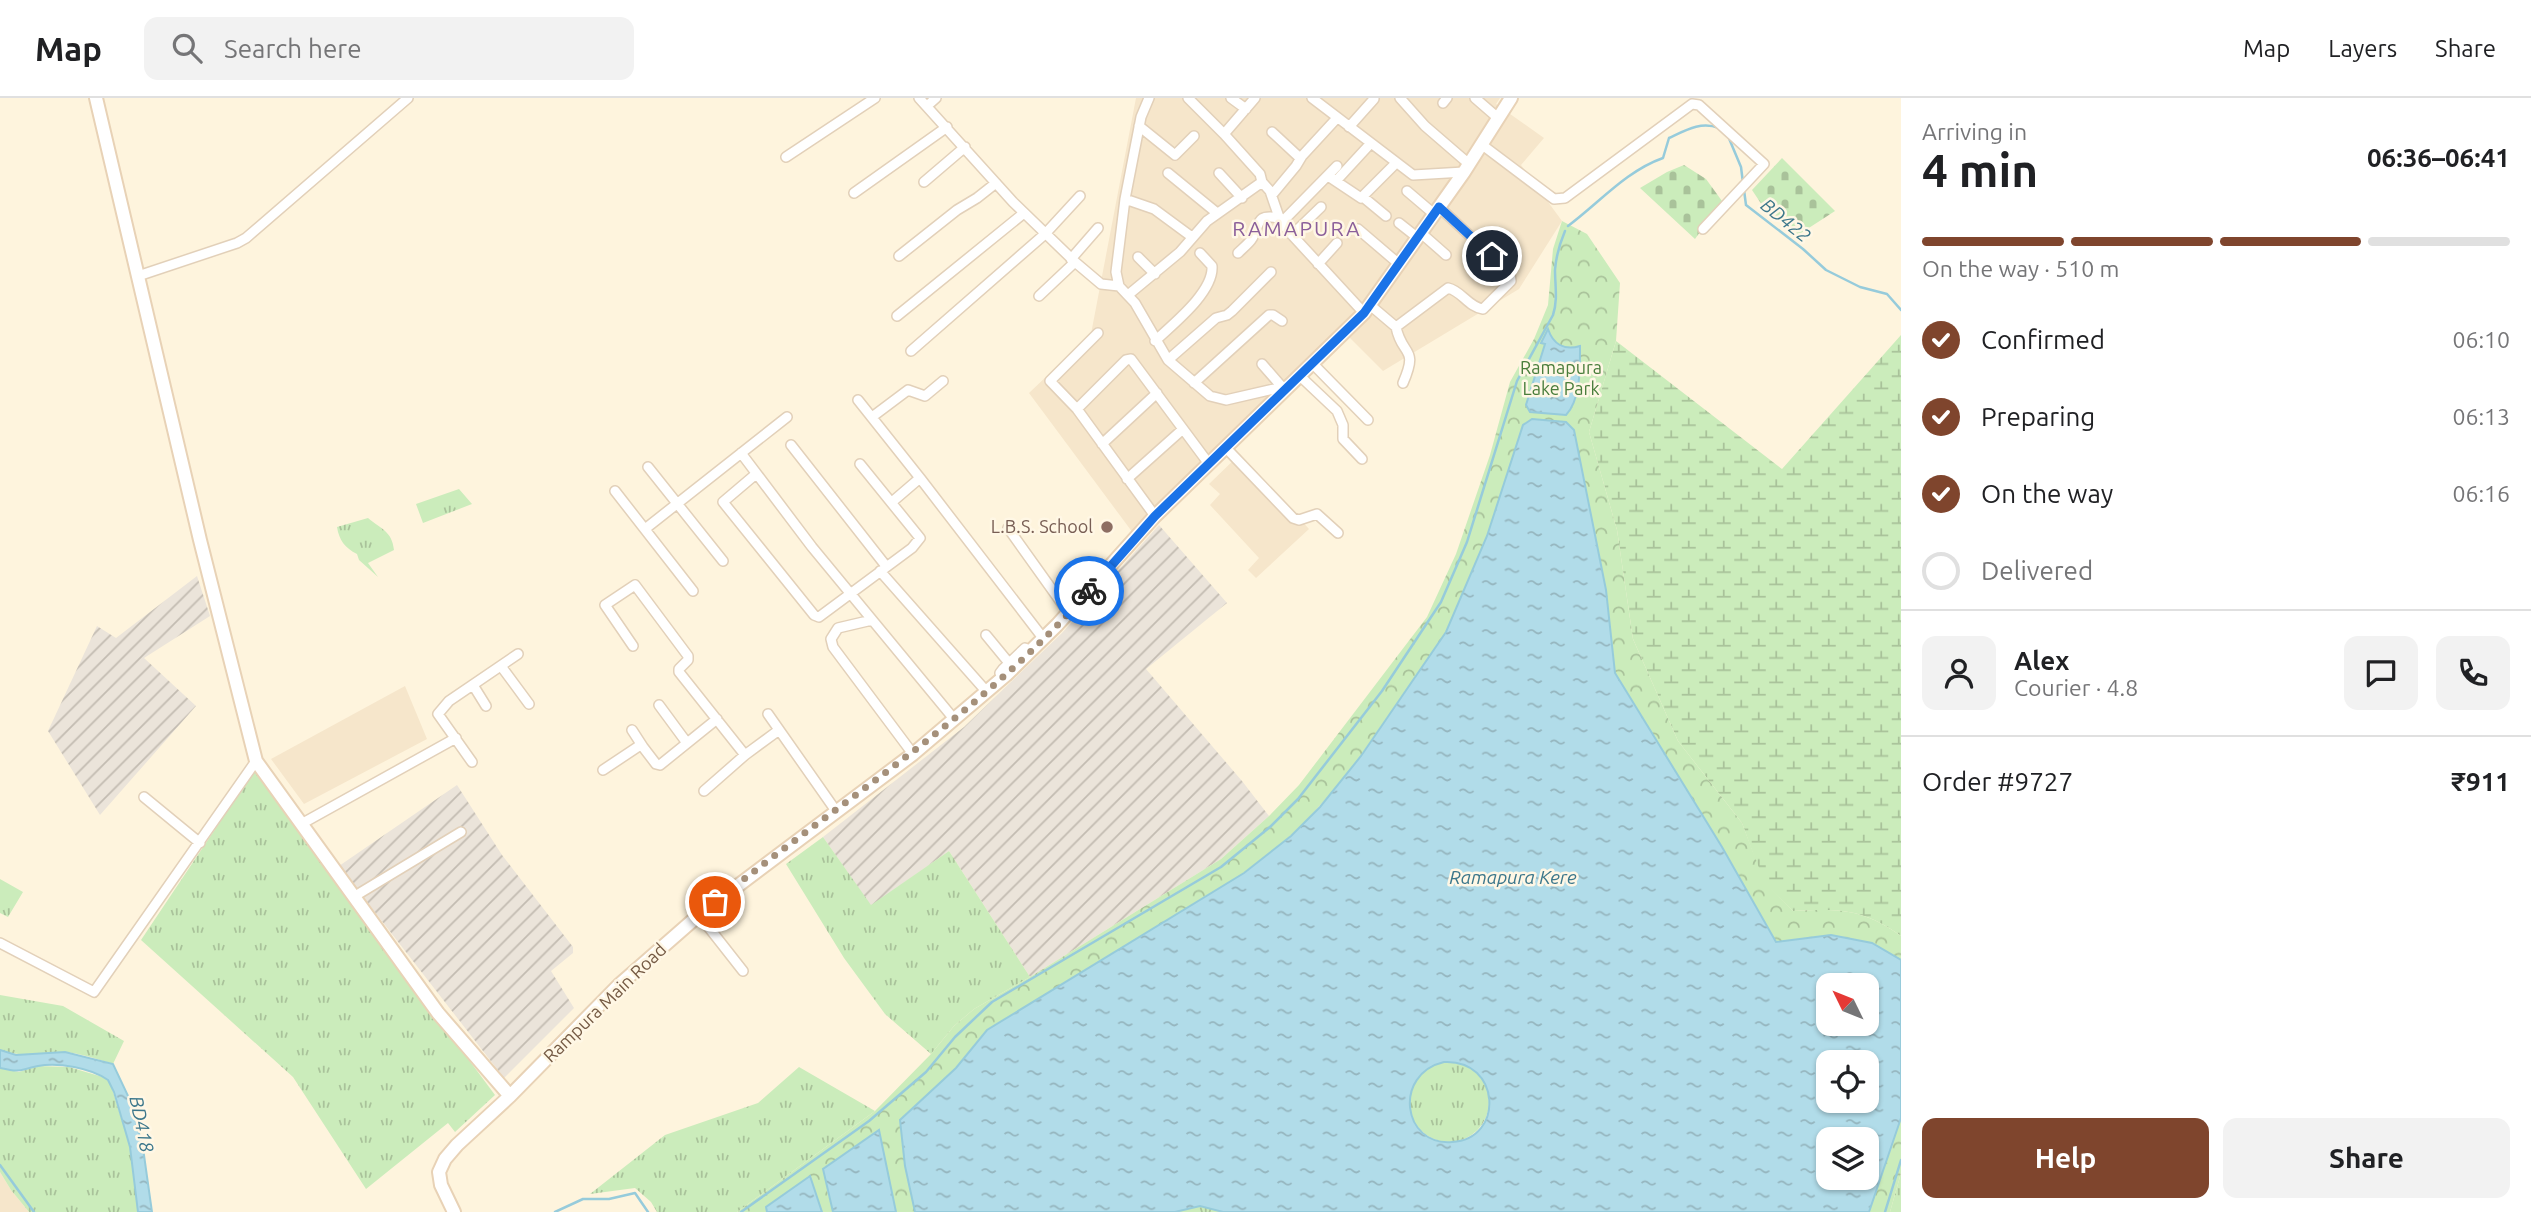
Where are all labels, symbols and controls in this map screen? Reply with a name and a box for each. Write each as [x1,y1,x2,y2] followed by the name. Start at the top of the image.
[144,17,634,80] search box
[168,29,206,67] icon: search
[35,30,102,67] text: Map
[224,34,362,63] text: Search here
[2243,35,2290,62] text: Map
[2328,35,2397,62] text: Layers
[2435,35,2496,62] text: Share
[1922,119,2027,144] text: Arriving in
[2367,143,2510,172] text: 06:36–06:41
[1922,144,2038,196] text: 4 min
[1757,193,1815,247] water label: BD422
[1232,216,1362,240] district label: RAMAPURA
[1462,226,1522,286] pin
[1473,237,1511,275] icon: home
[1922,256,2119,281] text: On the way · 510 m
[1922,321,1960,359] icon: check
[1981,325,2105,354] text: Confirmed
[2452,327,2510,352] text: 06:10
[1520,357,1602,398] park label: Ramapura Lake Park
[1922,398,1960,436] icon: check
[1981,402,2095,431] text: Preparing
[2452,404,2510,429] text: 06:13
[1922,475,1960,513] icon: check
[1981,479,2113,508] text: On the way
[2452,481,2510,506] text: 06:16
[991,516,1093,536] place label: L.B.S. School
[1099,519,1115,535] marker: L.B.S. School
[1054,556,1124,626] courier
[1981,556,2093,585] text: Delivered
[1070,572,1108,610] icon: bike
[1922,636,1996,710] button: person
[2344,636,2418,710] button: chat
[2436,636,2510,710] button: phone
[2014,646,2069,675] text: Alex
[2014,675,2138,700] text: Courier · 4.8
[1922,767,2073,796] text: Order #9727
[2451,767,2510,796] text: ₹911
[1449,866,1577,888] water label: Ramapura Kere
[685,872,745,932] pin
[696,883,734,921] icon: bag
[539,939,670,1066] street label: Rampura Main Road
[1816,973,1880,1036] north arrow
[1816,973,1879,1190] map controls
[1816,1050,1879,1113] button: locate
[125,1094,159,1155] water label: BD418
[1922,1118,2209,1198] button: Help
[2223,1118,2510,1198] button: Share
[1816,1127,1879,1190] button: layers

